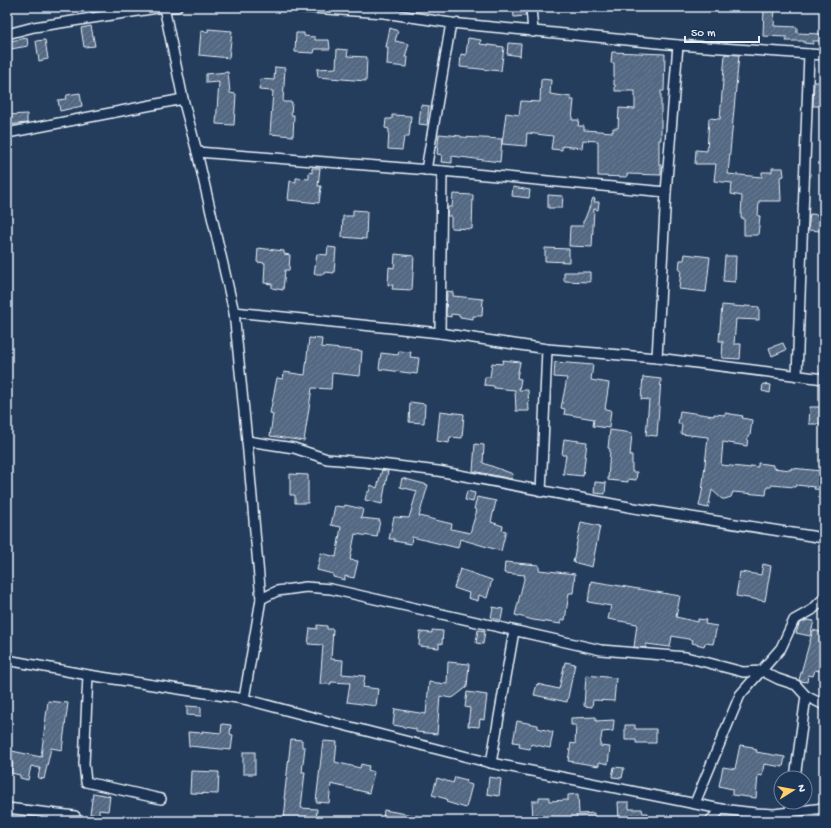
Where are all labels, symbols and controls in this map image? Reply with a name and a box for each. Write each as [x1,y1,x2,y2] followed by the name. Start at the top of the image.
[685,18,759,44] scale bar
[691,27,716,41] text: 50 m
[773,770,813,810] north arrow
[794,784,807,793] text: N

